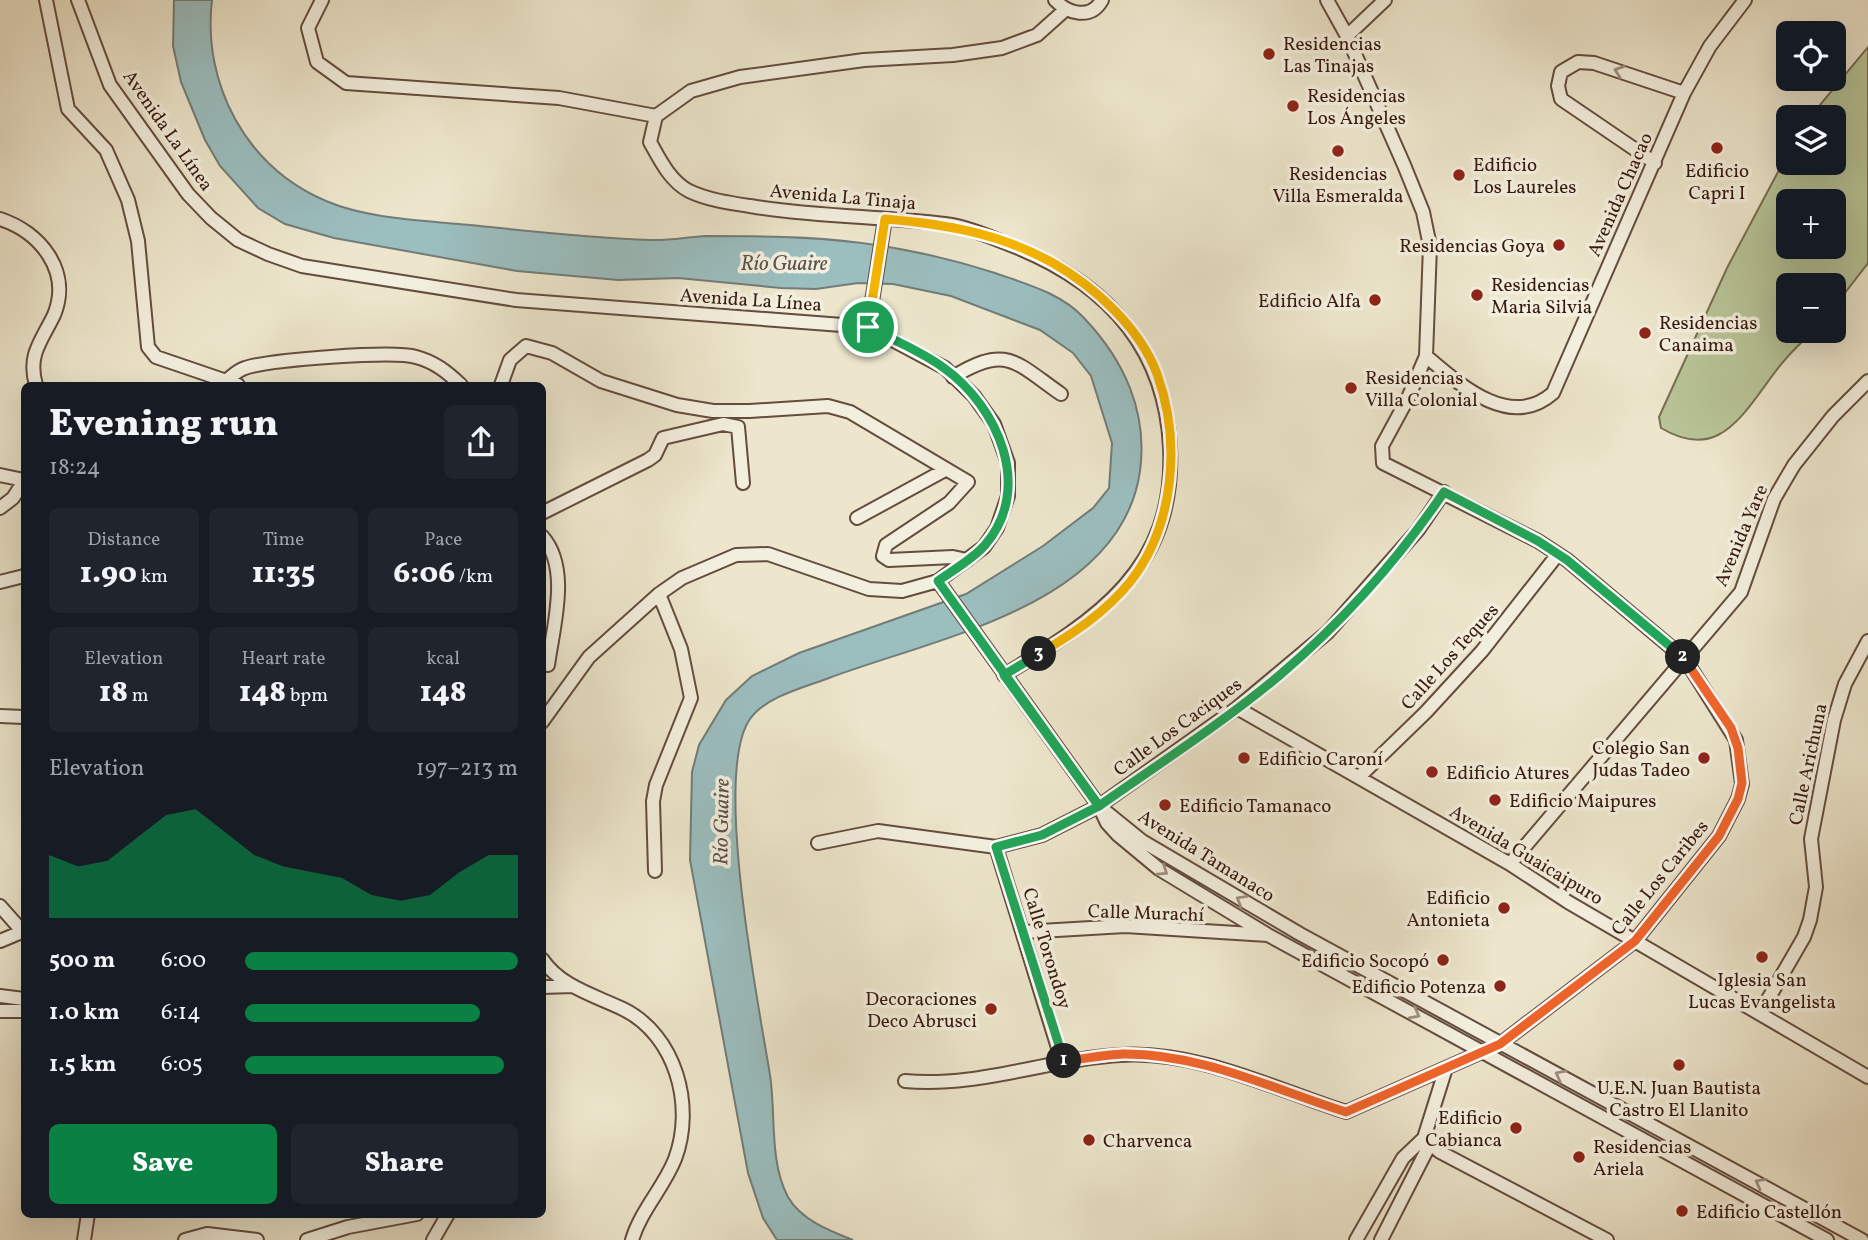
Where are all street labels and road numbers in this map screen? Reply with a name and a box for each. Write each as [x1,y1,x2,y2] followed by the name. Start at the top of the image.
[116,65,219,197] street label: Avenida La Línea
[1582,129,1660,261] street label: Avenida Chacao
[768,179,917,217] street label: Avenida La Tinaja
[679,283,823,319] street label: Avenida La Línea
[1709,481,1775,591] street label: Avenida Yare
[1396,598,1505,716] street label: Calle Los Teques
[1109,672,1248,783] street label: Calle Los Caciques
[1783,701,1835,828] street label: Calle Arichuna
[1444,799,1608,912] street label: Avenida Guaicaipuro
[1133,804,1279,909] street label: Avenida Tamanaco
[1606,815,1715,942] street label: Calle Los Caribes
[1015,885,1077,1012] street label: Calle Torondoy
[1087,899,1205,929] street label: Calle Murachí

